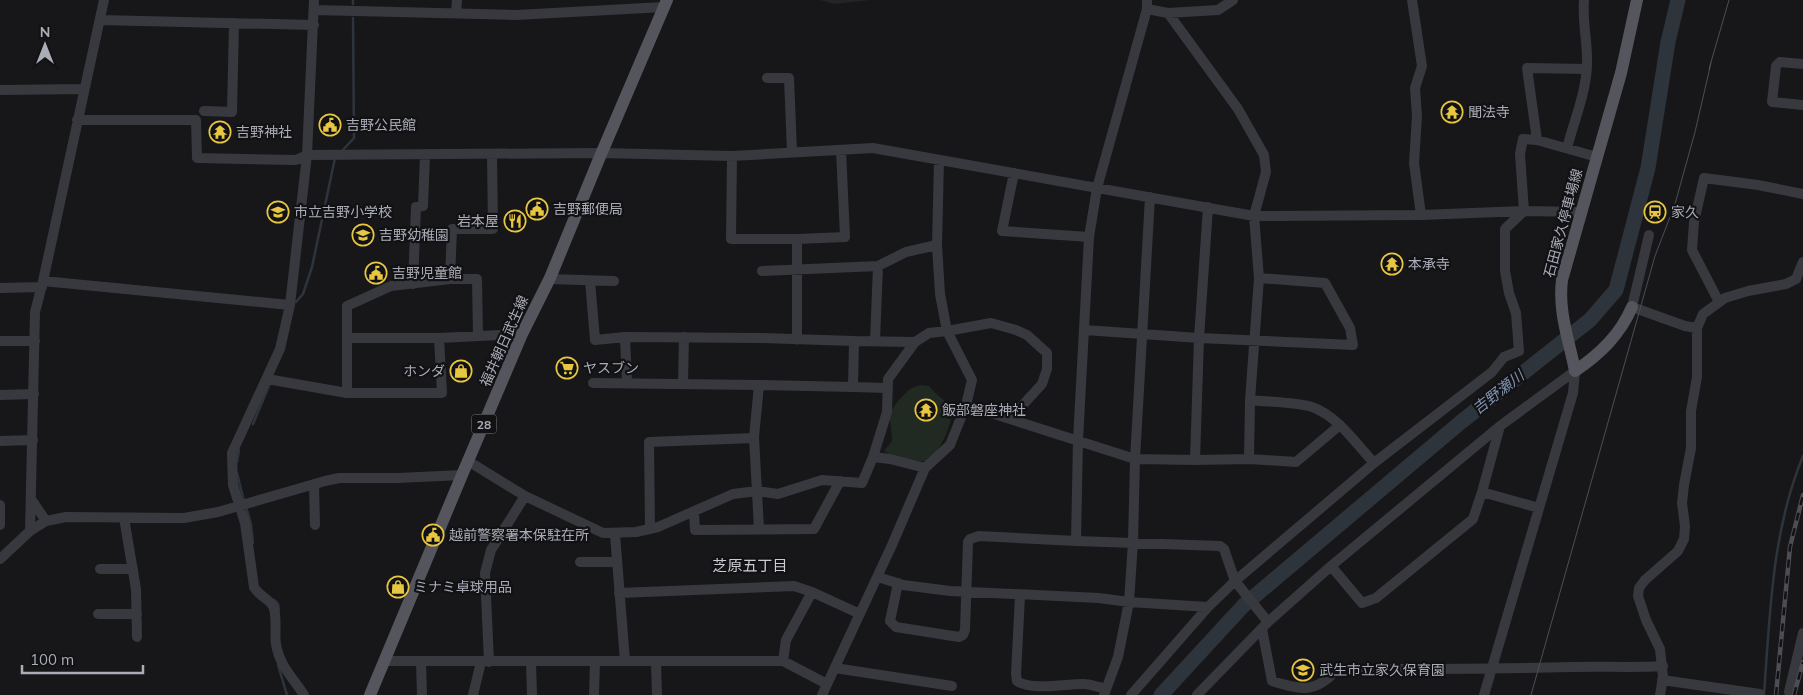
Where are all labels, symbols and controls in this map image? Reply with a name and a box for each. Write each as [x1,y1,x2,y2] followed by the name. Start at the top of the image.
[20,20,70,70] north arrow
[40,23,50,41] text: N
[1440,100,1464,124] temple icon: 聞法寺
[1468,103,1510,121] place label: 聞法寺
[318,113,342,137] public building icon: 吉野公民館
[346,116,416,134] place label: 吉野公民館
[208,120,232,144] temple icon: 吉野神社
[236,123,292,141] place label: 吉野神社
[1540,167,1586,279] street label: 石田家久停車場線
[525,197,549,221] public building icon: 吉野郵便局
[266,200,290,224] school or university icon: 市立吉野小学校
[553,200,623,218] place label: 吉野郵便局
[1643,200,1667,224] station icon: 家久
[294,203,392,221] place label: 市立吉野小学校
[1671,203,1699,221] place label: 家久
[503,209,527,233] restaurant icon: 岩本屋
[457,212,499,230] place label: 岩本屋
[351,223,375,247] school or university icon: 吉野幼稚園
[379,226,449,244] place label: 吉野幼稚園
[1380,252,1404,276] temple icon: 本承寺
[1408,255,1450,273] place label: 本承寺
[364,261,388,285] public building icon: 吉野児童館
[392,264,462,282] place label: 吉野児童館
[476,293,532,389] street label: 福井朝日武生線
[555,356,579,380] supermarket icon: ヤスブン
[449,359,473,383] shop icon: ホンダ
[583,359,639,377] place label: ヤスブン
[403,362,445,380] place label: ホンダ
[1469,365,1529,418] water label: 吉野瀬川
[914,398,938,422] temple icon: 飯部磐座神社
[942,401,1026,419] place label: 飯部磐座神社
[472,414,496,434] road number: 28
[421,523,445,547] public building icon: 越前警察署本保駐在所
[449,526,589,544] place label: 越前警察署本保駐在所
[712,556,788,575] district label: 芝原五丁目
[386,575,410,599] shop icon: ミナミ卓球用品
[414,578,512,596] place label: ミナミ卓球用品
[22,642,144,674] scale bar
[30,650,74,669] text: 100 m
[1291,658,1315,682] school or university icon: 武生市立家久保育園
[1319,661,1445,679] place label: 武生市立家久保育園

